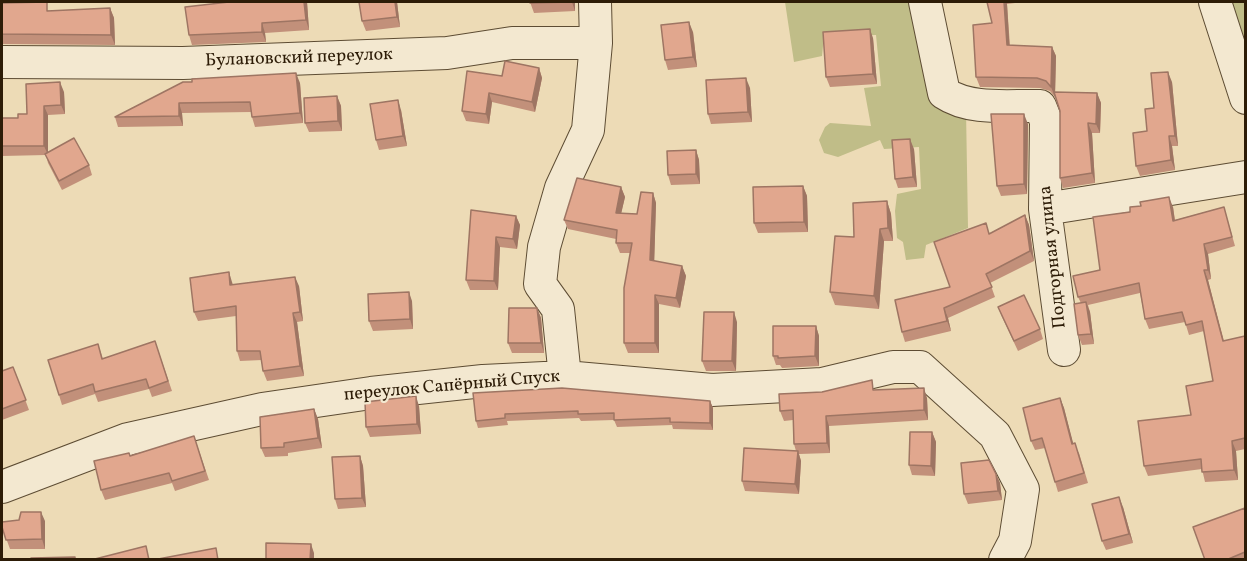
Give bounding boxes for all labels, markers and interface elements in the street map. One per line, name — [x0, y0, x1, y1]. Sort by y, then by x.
street label: Булановский переулок — [205, 45, 393, 73]
street label: Подгорная улица — [1036, 184, 1072, 330]
street label: переулок Сапёрный Спуск — [343, 367, 561, 407]

